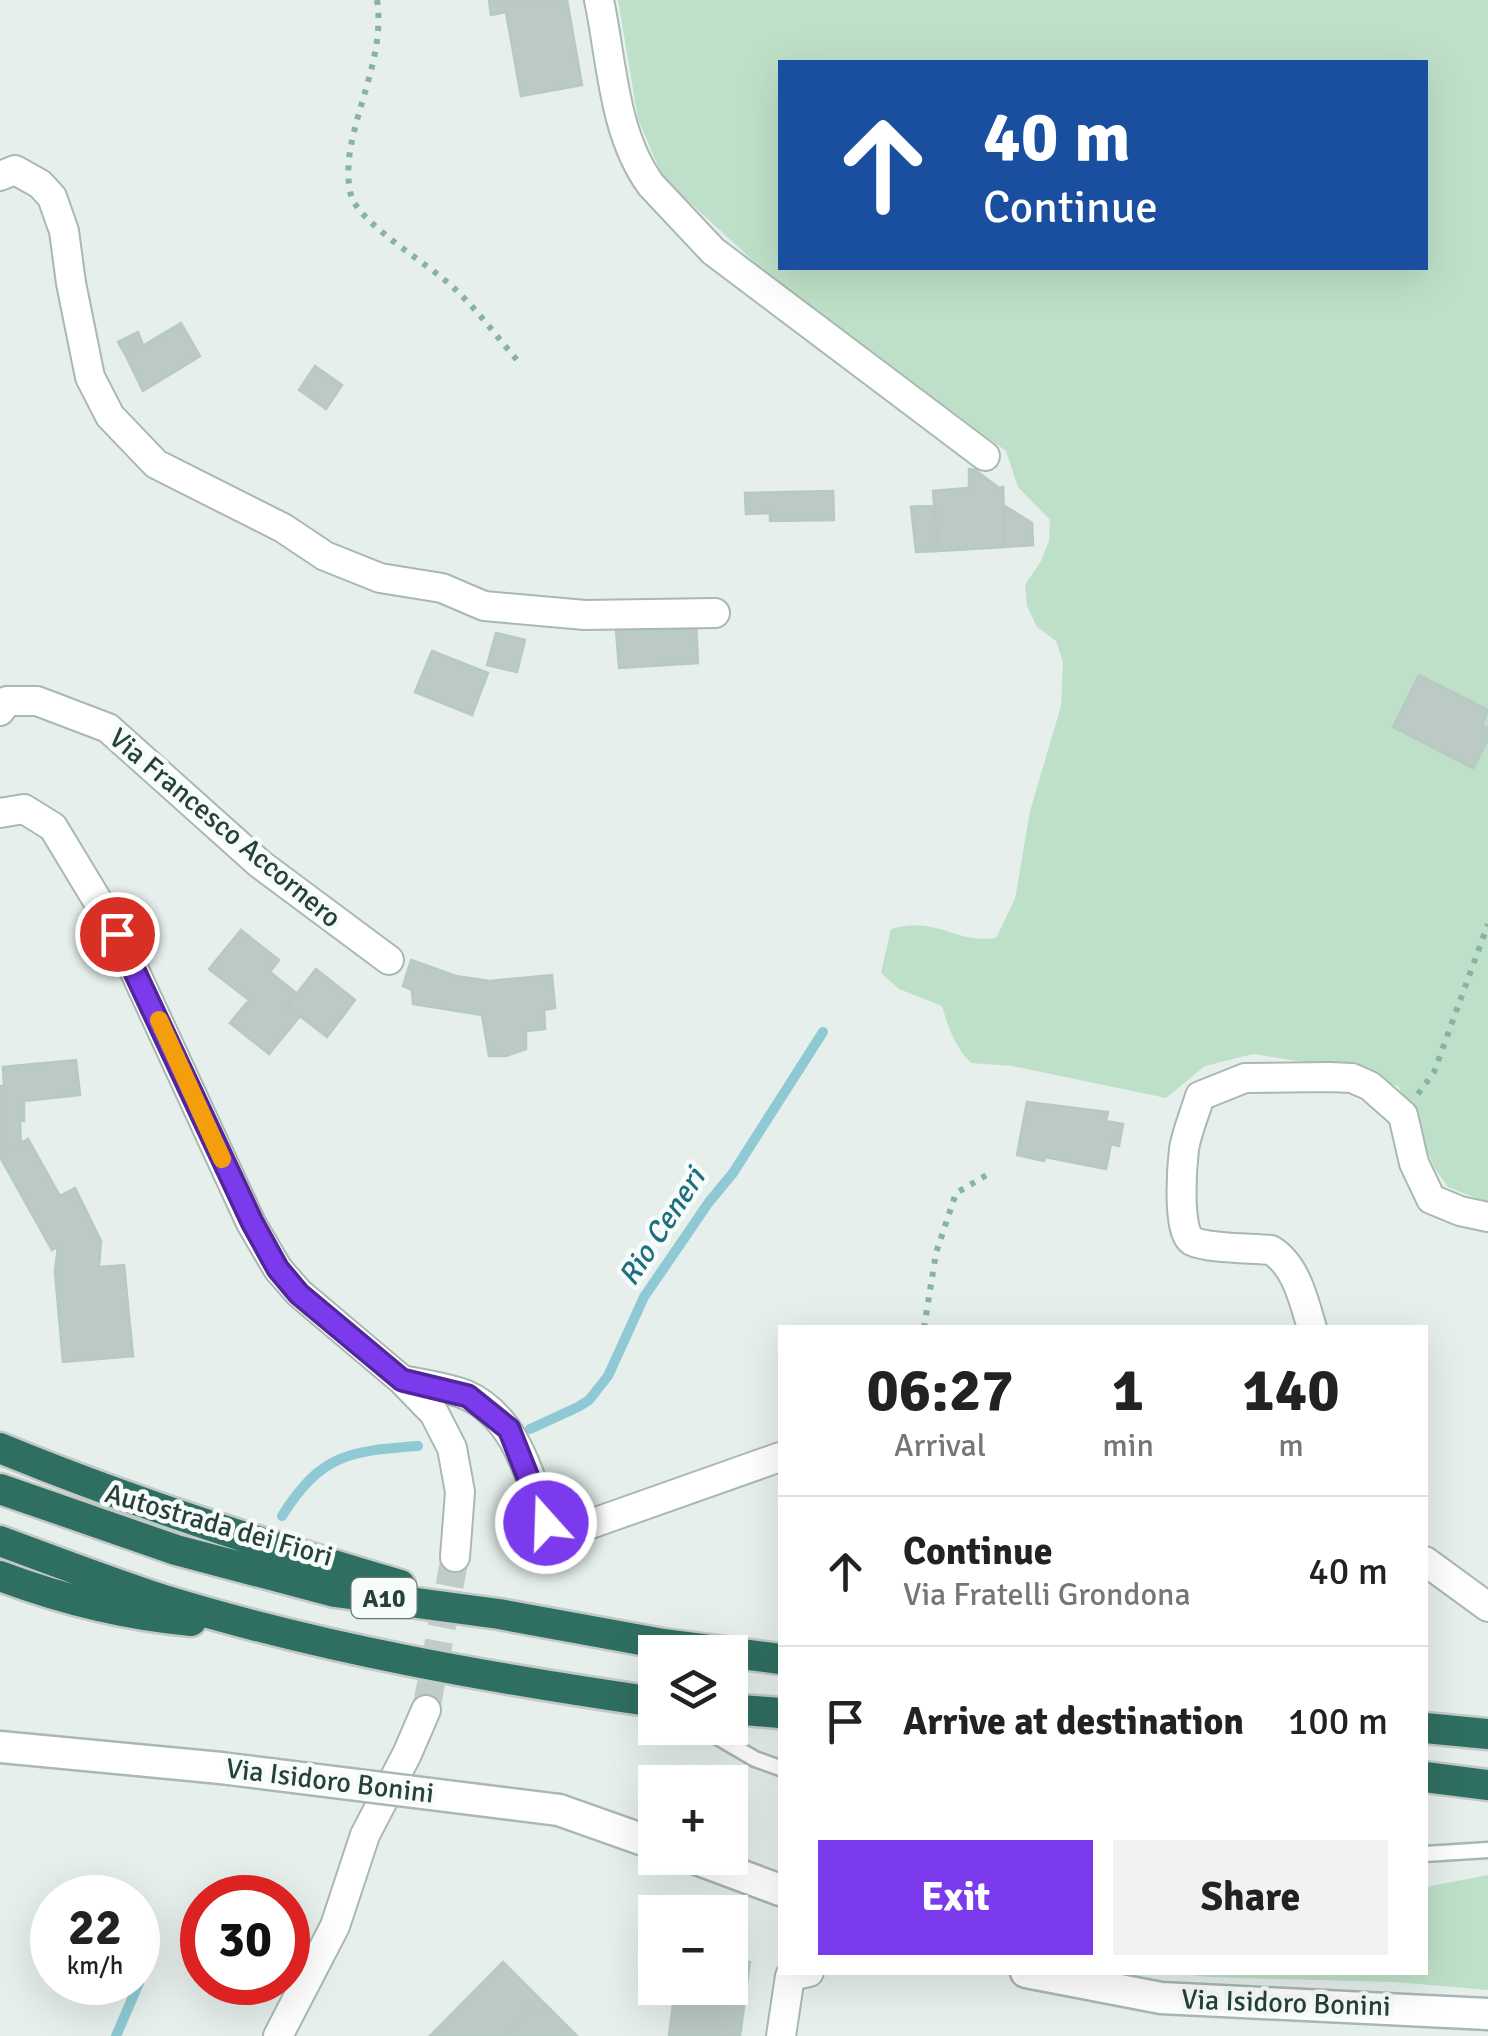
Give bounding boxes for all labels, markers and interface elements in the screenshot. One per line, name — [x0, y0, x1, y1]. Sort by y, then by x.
text: 40 m — [983, 94, 1131, 180]
icon: ahead — [818, 100, 948, 230]
text: Continue — [983, 180, 1158, 235]
street label: Via Francesco Accornero — [102, 721, 348, 935]
pin — [75, 892, 160, 977]
icon: arrive — [90, 907, 145, 962]
water label: Rio Ceneri — [610, 1159, 715, 1293]
text: 06:27 — [866, 1354, 1014, 1428]
text: 1 — [1112, 1354, 1144, 1428]
text: 140 — [1242, 1354, 1340, 1428]
text: Arrival — [894, 1426, 986, 1465]
text: min — [1102, 1426, 1154, 1465]
text: m — [1278, 1426, 1304, 1465]
position arrow — [494, 1471, 598, 1575]
street label: Autostrada dei Fiori — [101, 1476, 337, 1574]
text: Continue — [903, 1528, 1053, 1575]
icon: ahead — [818, 1544, 873, 1599]
text: 40 m — [1308, 1548, 1388, 1595]
text: Via Fratelli Grondona — [903, 1575, 1191, 1614]
road number: A10 — [352, 1578, 416, 1618]
map controls — [638, 1635, 748, 2005]
button: layers — [638, 1635, 748, 1745]
icon: arrive — [818, 1694, 873, 1749]
text: Arrive at destination — [903, 1698, 1244, 1745]
text: 100 m — [1288, 1698, 1388, 1745]
street label: Via Isidoro Bonini — [224, 1751, 436, 1811]
button: + — [638, 1765, 748, 1875]
button: Exit — [818, 1840, 1093, 1955]
button: Share — [1113, 1840, 1388, 1955]
speed limit sign: 30 — [180, 1875, 310, 2005]
button: − — [638, 1895, 748, 2005]
text: 22 — [68, 1897, 122, 1959]
text: km/h — [67, 1950, 123, 1981]
street label: Via Isidoro Bonini — [1181, 1982, 1391, 2024]

